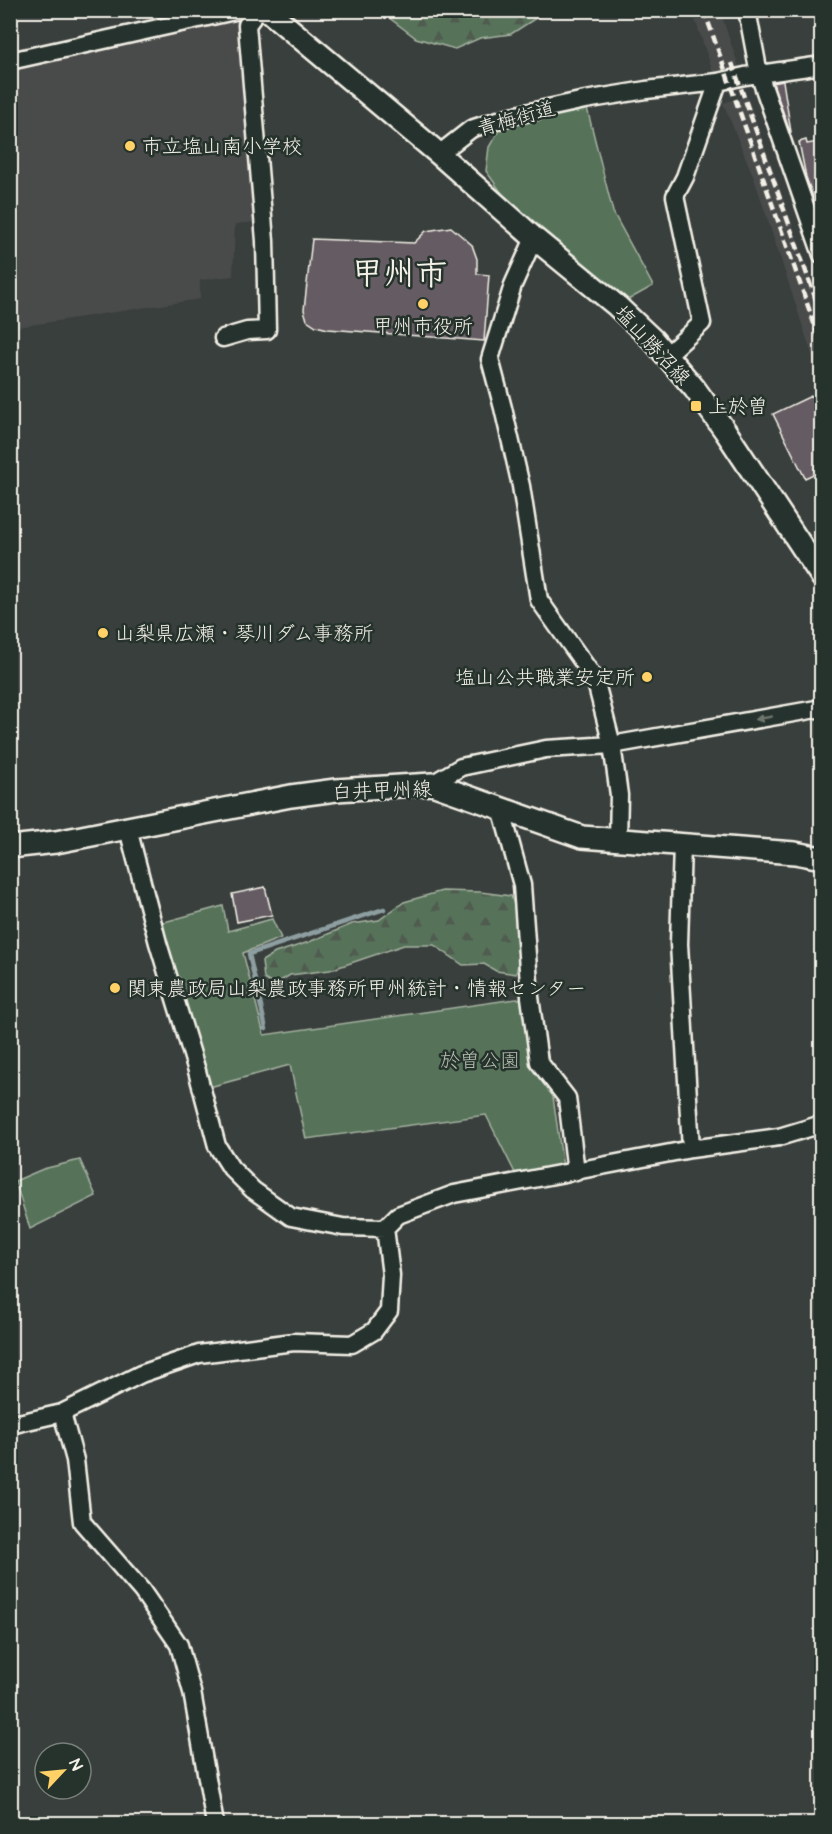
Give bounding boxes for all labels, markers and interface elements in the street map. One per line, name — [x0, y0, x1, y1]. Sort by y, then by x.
street label: 青梅街道 — [474, 94, 559, 143]
place label: 市立塩山南小学校 — [142, 133, 302, 161]
marker: 市立塩山南小学校 — [123, 139, 137, 153]
district label: 甲州市 — [351, 252, 447, 297]
marker: 甲州市役所 — [416, 297, 430, 311]
street label: 塩山勝沼線 — [608, 300, 697, 392]
place label: 甲州市役所 — [373, 313, 473, 341]
place label: 上於曽 — [708, 393, 768, 421]
marker: 上於曽 — [689, 399, 703, 413]
place label: 山梨県広瀬・琴川ダム事務所 — [115, 620, 373, 648]
marker: 山梨県広瀬・琴川ダム事務所 — [96, 626, 110, 640]
place label: 塩山公共職業安定所 — [455, 664, 635, 692]
marker: 塩山公共職業安定所 — [640, 670, 654, 684]
one-way arrow — [754, 714, 773, 723]
street label: 白井甲州線 — [332, 775, 432, 807]
place label: 関東農政局山梨農政事務所甲州統計・情報センター — [127, 975, 586, 1003]
marker: 関東農政局山梨農政事務所甲州統計・情報センター — [108, 981, 122, 995]
park label: 於曽公園 — [440, 1047, 520, 1075]
north arrow — [33, 1741, 93, 1801]
text: N — [63, 1756, 88, 1774]

